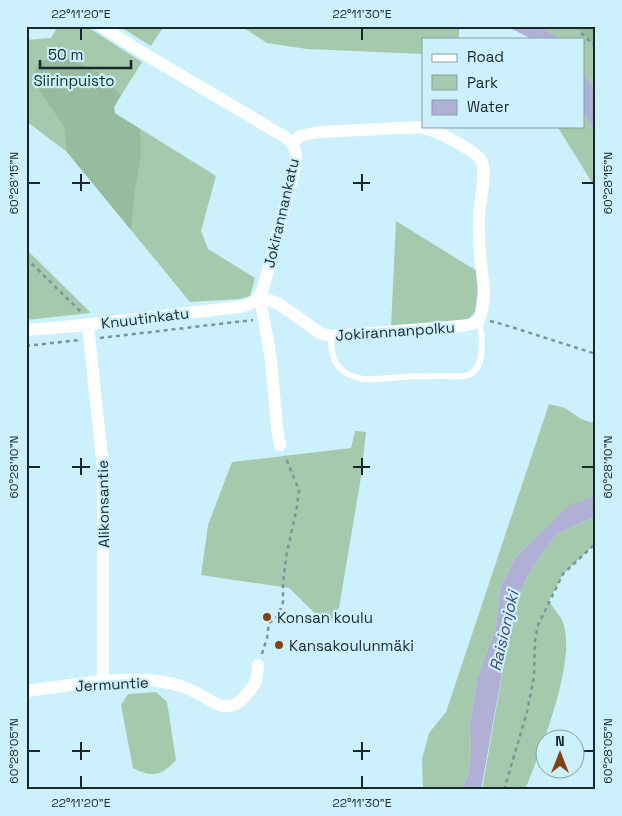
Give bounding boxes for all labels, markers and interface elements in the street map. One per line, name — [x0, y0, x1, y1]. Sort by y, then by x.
text: 22°11'20"E — [52, 6, 111, 22]
text: 22°11'30"E — [333, 6, 392, 22]
scale bar — [40, 38, 131, 70]
legend — [422, 38, 584, 128]
text: 50 m — [48, 45, 83, 64]
text: Road — [467, 47, 504, 66]
park label: Siirinpuisto — [33, 71, 115, 90]
text: Park — [467, 73, 498, 92]
text: Water — [467, 97, 510, 116]
text: 60°28'15"N — [6, 152, 22, 214]
text: 60°28'15"N — [600, 152, 616, 214]
street label: Jokirannankatu — [259, 156, 303, 270]
street label: Knuutinkatu — [100, 303, 190, 333]
street label: Jokirannanpolku — [335, 317, 455, 345]
text: 60°28'10"N — [6, 435, 22, 499]
text: 60°28'10"N — [600, 435, 616, 499]
street label: Alikonsantie — [93, 460, 113, 548]
water label: Raisionjoki — [485, 587, 524, 673]
place label: Konsan koulu — [277, 608, 373, 627]
marker: Konsan koulu — [261, 611, 273, 623]
place label: Kansakoulunmäki — [289, 636, 414, 655]
marker: Kansakoulunmäki — [273, 639, 285, 651]
street label: Jermuntie — [75, 673, 149, 695]
text: 60°28'05"N — [6, 718, 22, 784]
text: 60°28'05"N — [600, 718, 616, 784]
north arrow — [534, 728, 584, 778]
text: N — [555, 732, 565, 750]
text: 22°11'20"E — [52, 795, 111, 811]
text: 22°11'30"E — [333, 795, 392, 811]

